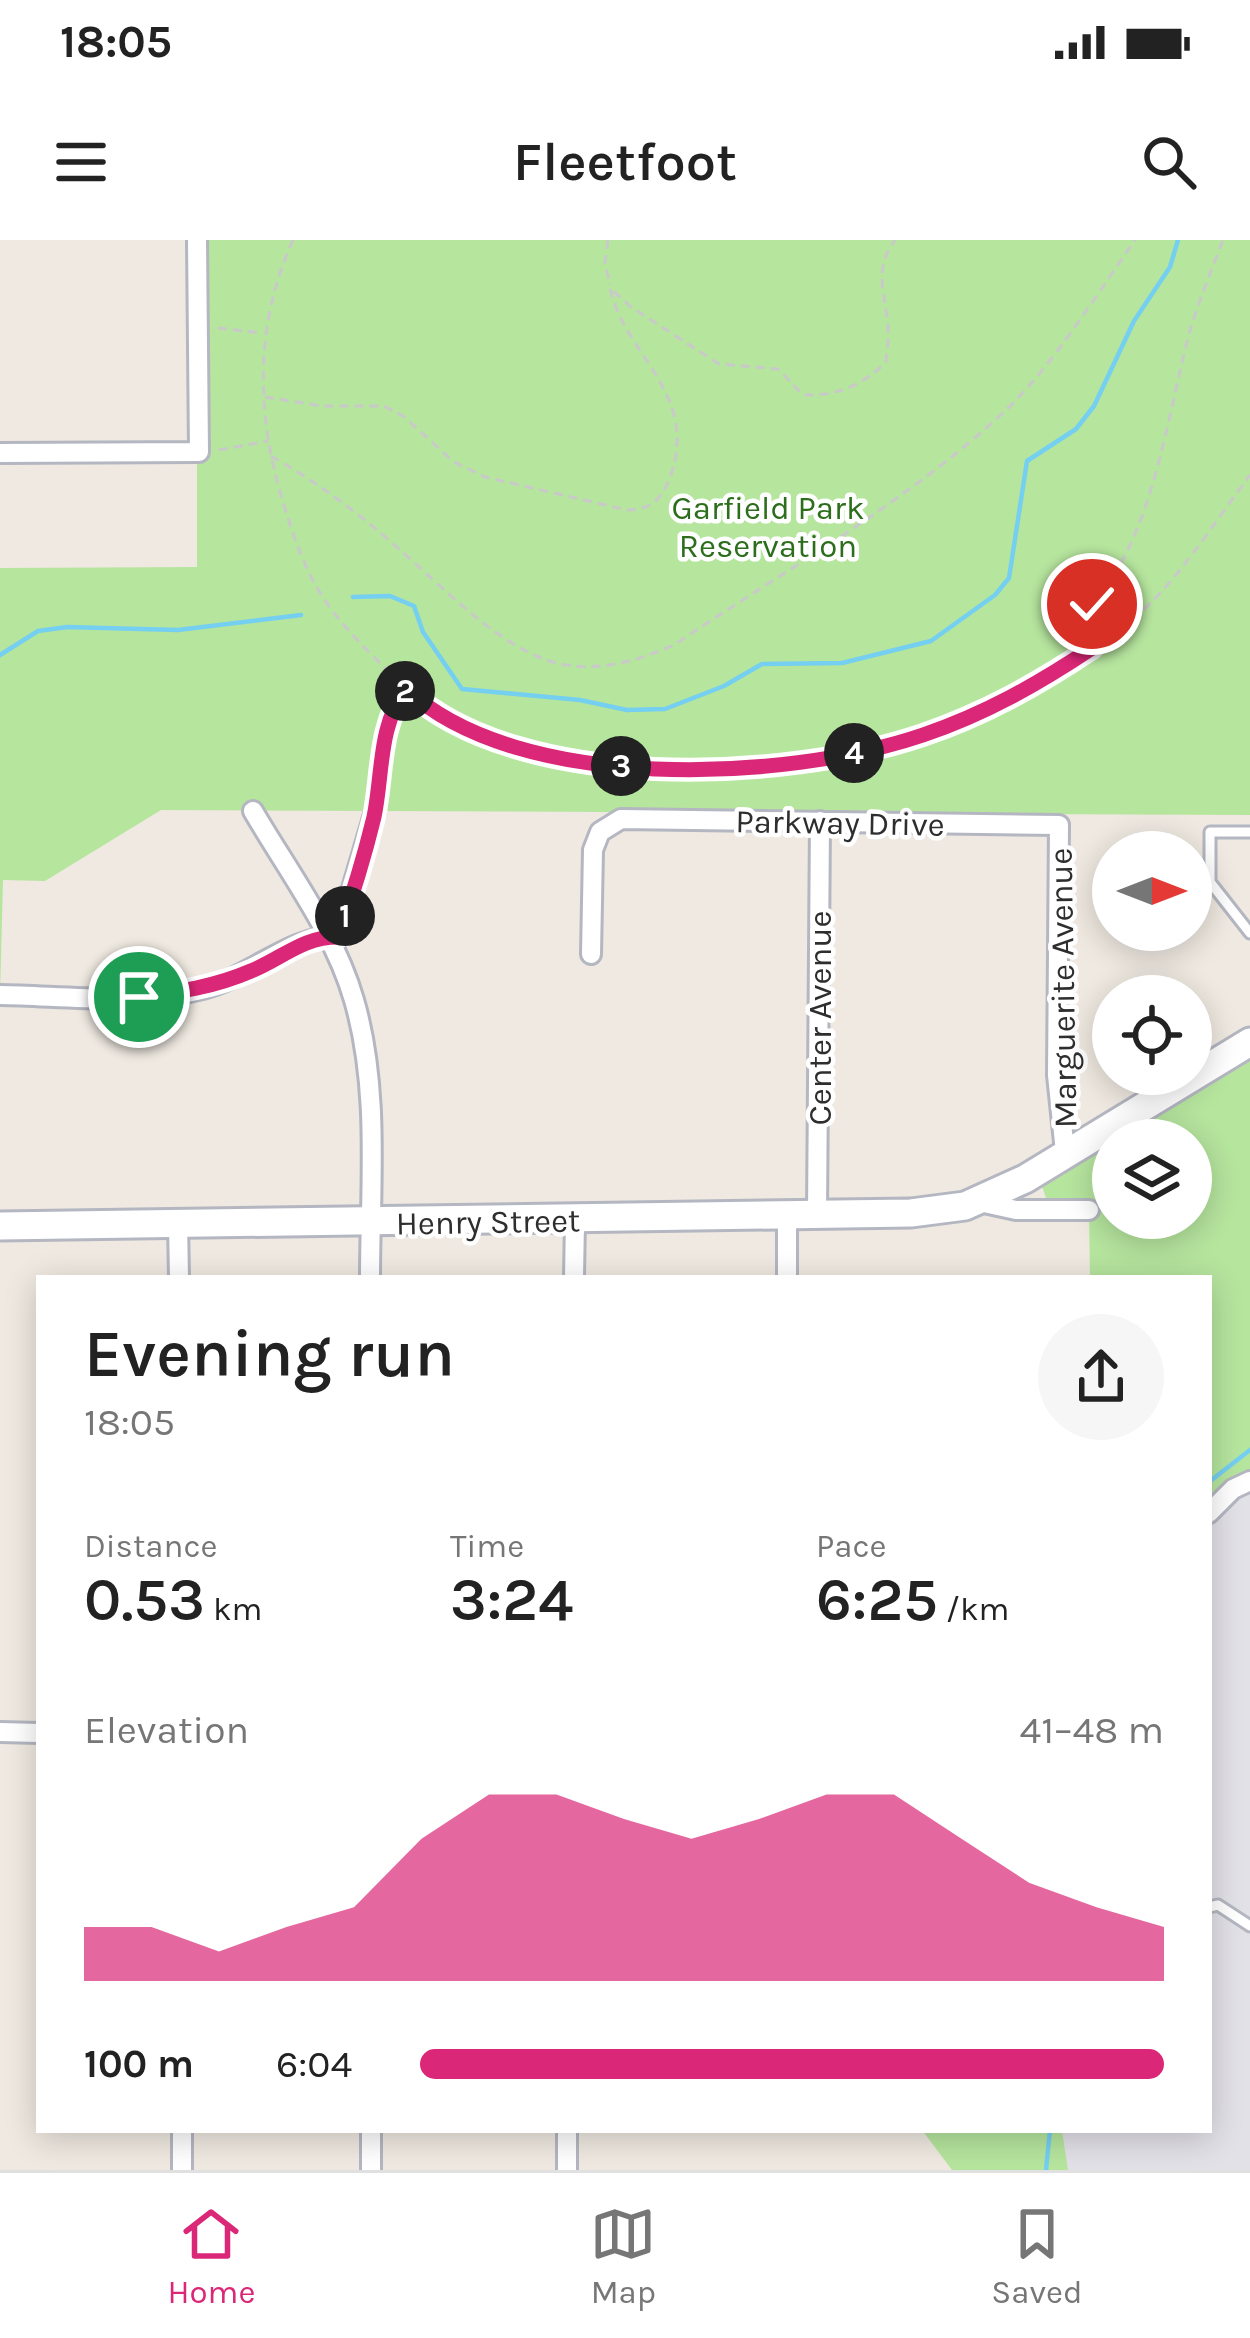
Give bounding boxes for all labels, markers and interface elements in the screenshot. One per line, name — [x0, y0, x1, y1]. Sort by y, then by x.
text: 18:05 — [60, 16, 172, 68]
icon: menu — [48, 129, 114, 195]
icon: search — [1136, 129, 1202, 195]
text: Fleetfoot — [513, 130, 737, 194]
park label: Garfield Park Reservation — [671, 489, 865, 565]
pin — [1041, 553, 1143, 655]
icon: check — [1059, 571, 1125, 637]
pin: 2 — [375, 661, 435, 721]
text: 2 — [395, 672, 415, 710]
pin: 4 — [824, 723, 884, 783]
text: 4 — [844, 734, 864, 772]
pin: 3 — [591, 736, 651, 796]
text: 3 — [611, 747, 631, 785]
street label: Parkway Drive — [735, 802, 945, 844]
north arrow — [1092, 831, 1212, 951]
map controls — [1092, 831, 1212, 1239]
street label: Marguerite Avenue — [1042, 847, 1084, 1129]
pin: 1 — [315, 886, 375, 946]
text: 1 — [339, 897, 351, 935]
street label: Center Avenue — [801, 911, 839, 1125]
pin — [88, 946, 190, 1048]
icon: arrive — [106, 964, 172, 1030]
button: locate — [1092, 975, 1212, 1095]
button: layers — [1092, 1119, 1212, 1239]
street label: Henry Street — [395, 1201, 581, 1243]
button: share — [1038, 1314, 1164, 1440]
text: Evening run — [84, 1315, 455, 1393]
text: 18:05 — [84, 1399, 175, 1445]
text: Distance — [84, 1527, 217, 1565]
text: Time — [450, 1527, 524, 1565]
text: Pace — [816, 1527, 886, 1565]
text: 0.53 — [84, 1565, 205, 1635]
text: 3:24 — [450, 1565, 573, 1635]
text: 6:25 — [816, 1565, 938, 1635]
text: km — [205, 1590, 262, 1628]
text: /km — [938, 1590, 1009, 1628]
text: Elevation — [84, 1707, 249, 1753]
text: 41–48 m — [1019, 1707, 1164, 1753]
text: 100 m — [84, 2041, 194, 2087]
text: 6:04 — [276, 2041, 352, 2087]
tab: Home — [167, 2201, 255, 2311]
tab: Map — [590, 2201, 656, 2311]
tab: Saved — [991, 2201, 1083, 2311]

